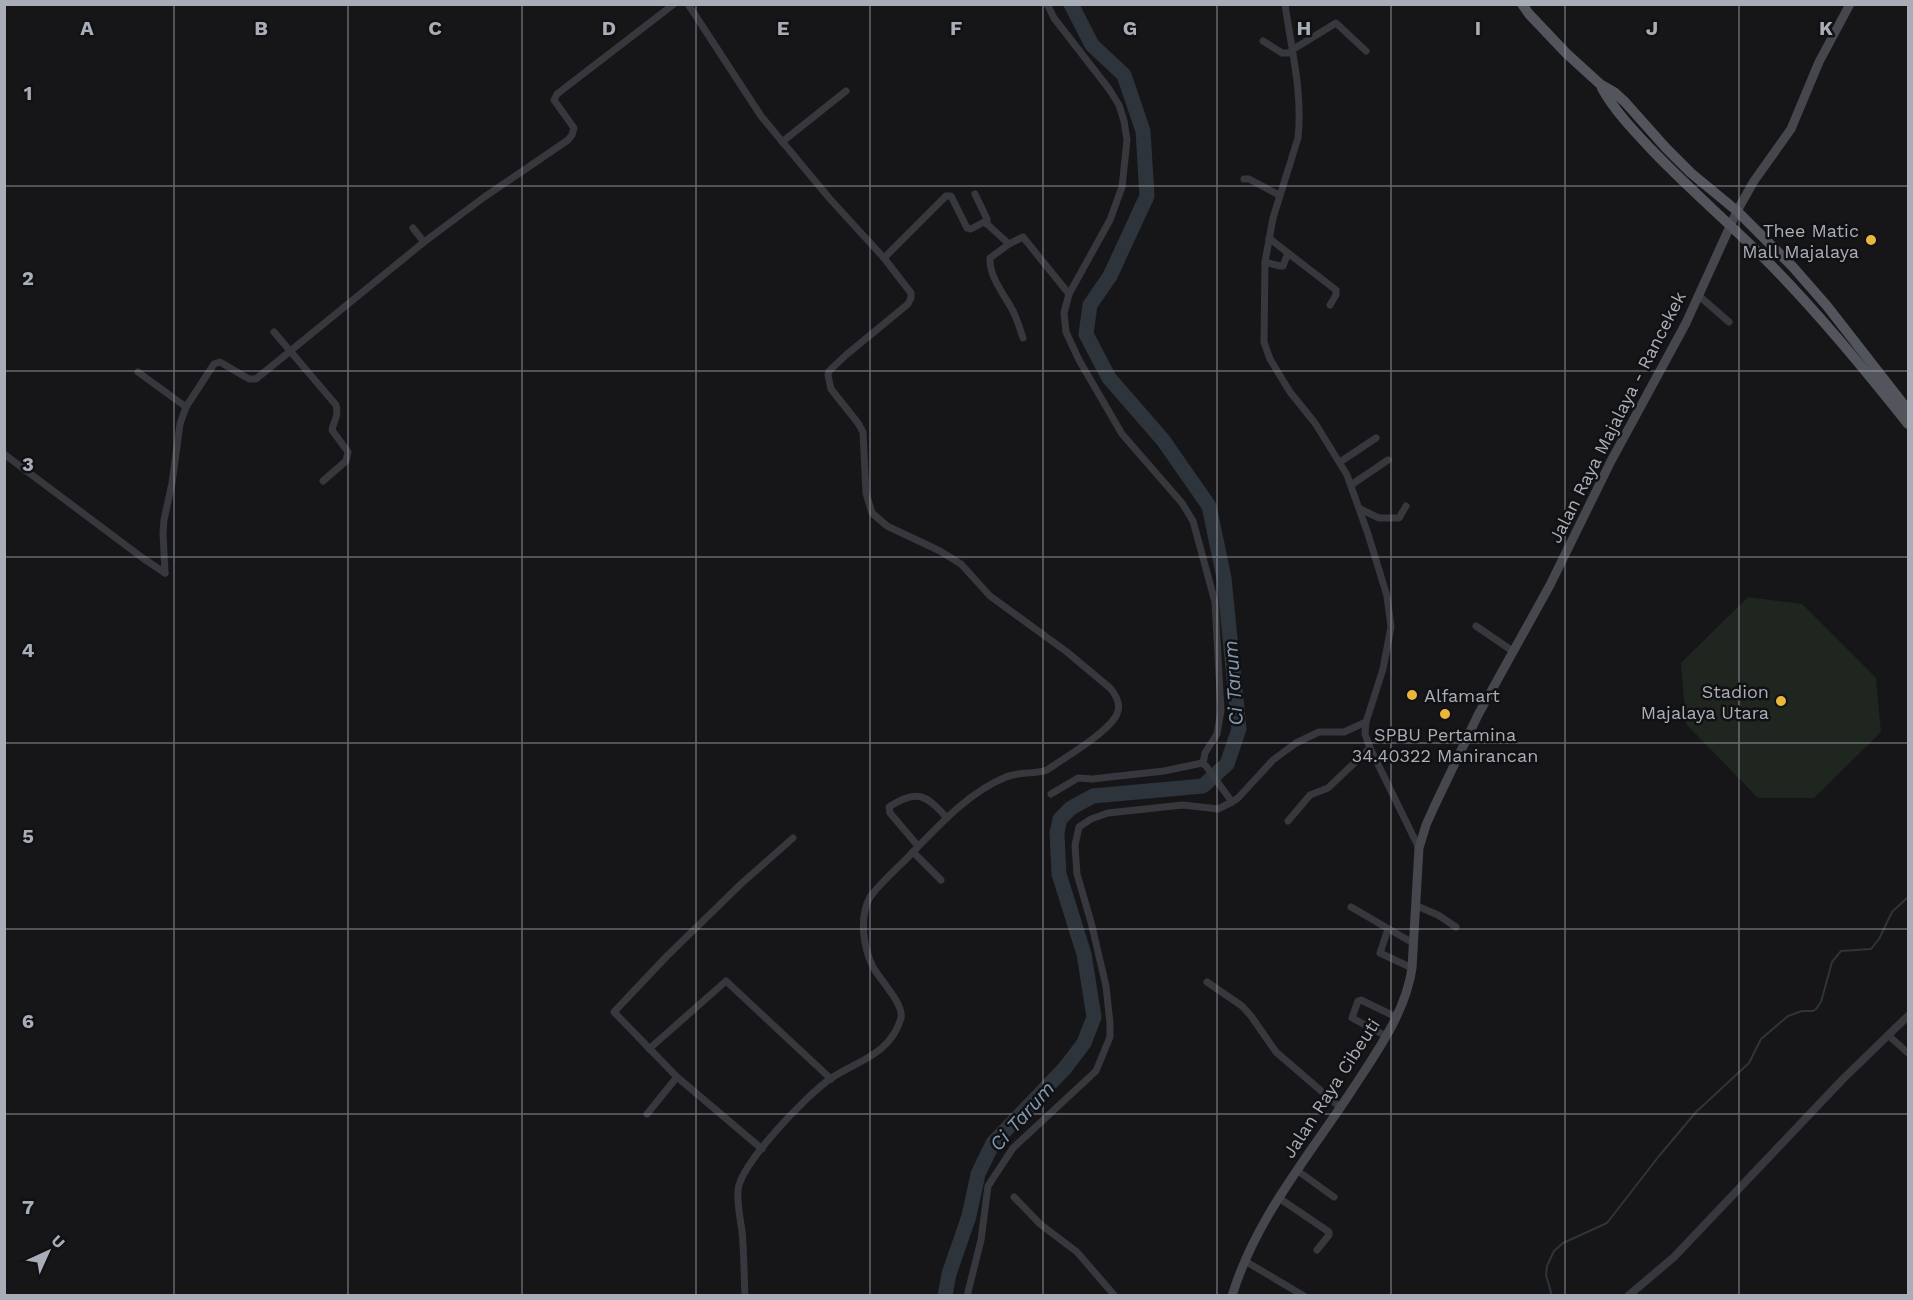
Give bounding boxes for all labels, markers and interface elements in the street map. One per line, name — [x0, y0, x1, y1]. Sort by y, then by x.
text: A — [80, 16, 94, 40]
text: B — [254, 16, 268, 40]
text: C — [428, 16, 442, 40]
text: D — [602, 16, 616, 40]
text: E — [777, 16, 789, 40]
text: F — [950, 16, 962, 40]
text: G — [1123, 16, 1137, 40]
text: H — [1297, 16, 1311, 40]
text: I — [1475, 16, 1481, 40]
text: J — [1646, 16, 1658, 40]
text: K — [1819, 16, 1833, 40]
text: 1 — [24, 81, 32, 105]
place label: Thee Matic Mall Majalaya — [1742, 220, 1859, 262]
marker: Thee Matic Mall Majalaya — [1864, 233, 1878, 247]
text: 2 — [22, 266, 34, 290]
street label: Jalan Raya Majalaya - Rancekek — [1544, 288, 1690, 546]
text: 3 — [22, 452, 34, 476]
text: 4 — [22, 638, 35, 662]
water label: Ci Tarum — [1218, 639, 1248, 727]
place label: Stadion Majalaya Utara — [1641, 681, 1769, 723]
place label: Alfamart — [1424, 685, 1500, 706]
marker: Alfamart — [1405, 688, 1419, 702]
marker: Stadion Majalaya Utara — [1774, 694, 1788, 708]
marker: SPBU Pertamina 34.40322 Manirancan — [1438, 707, 1452, 721]
place label: SPBU Pertamina 34.40322 Manirancan — [1352, 724, 1538, 766]
text: 5 — [22, 824, 34, 848]
text: 6 — [22, 1009, 34, 1033]
street label: Jalan Raya Cibeuti — [1278, 1014, 1384, 1162]
water label: Ci Tarum — [984, 1076, 1060, 1156]
text: 7 — [22, 1195, 34, 1219]
north arrow — [18, 1222, 78, 1282]
text: U — [48, 1231, 69, 1252]

